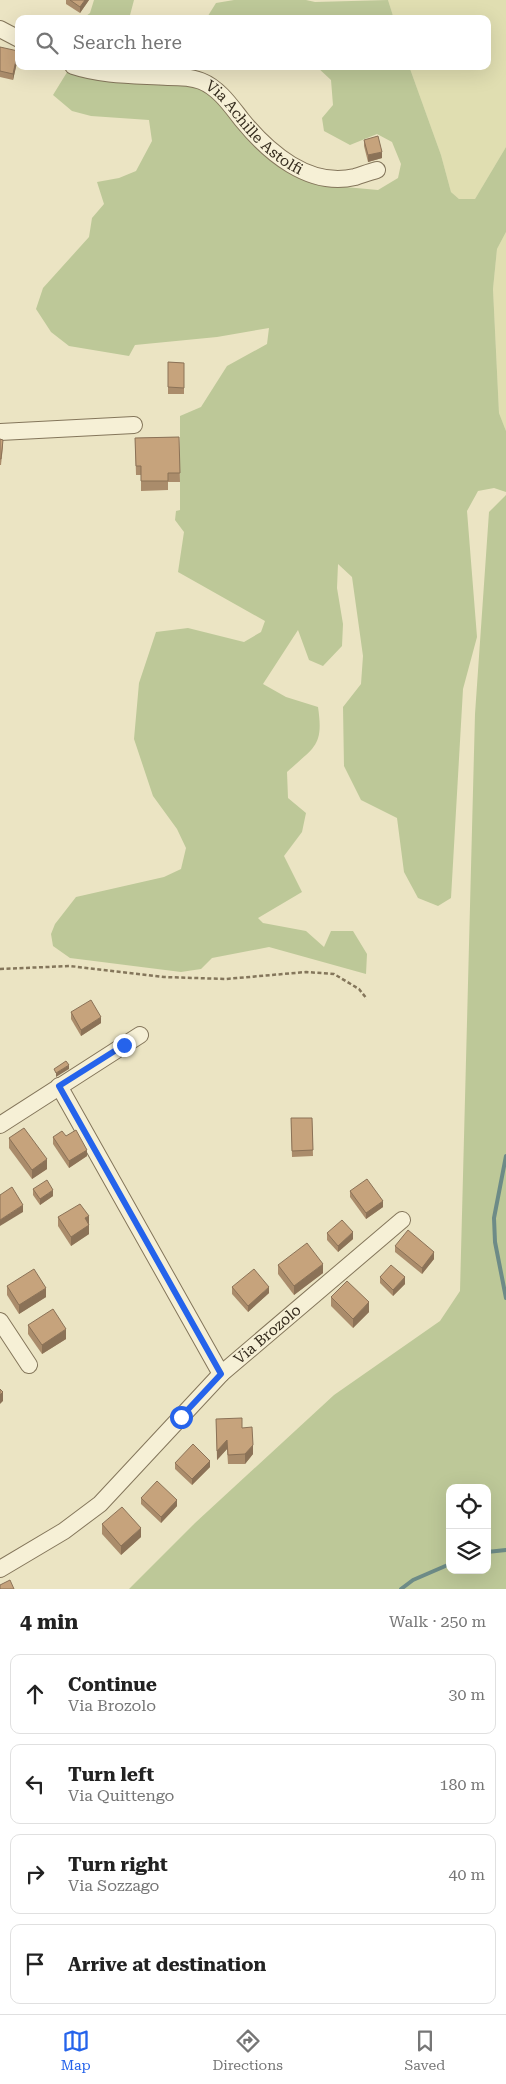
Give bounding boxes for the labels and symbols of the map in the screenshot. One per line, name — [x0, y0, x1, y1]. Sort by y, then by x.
street label: Via Achille Astolfi — [202, 76, 306, 179]
route end — [113, 1034, 136, 1057]
street label: Via Brozolo — [230, 1301, 305, 1368]
route start — [170, 1406, 193, 1429]

